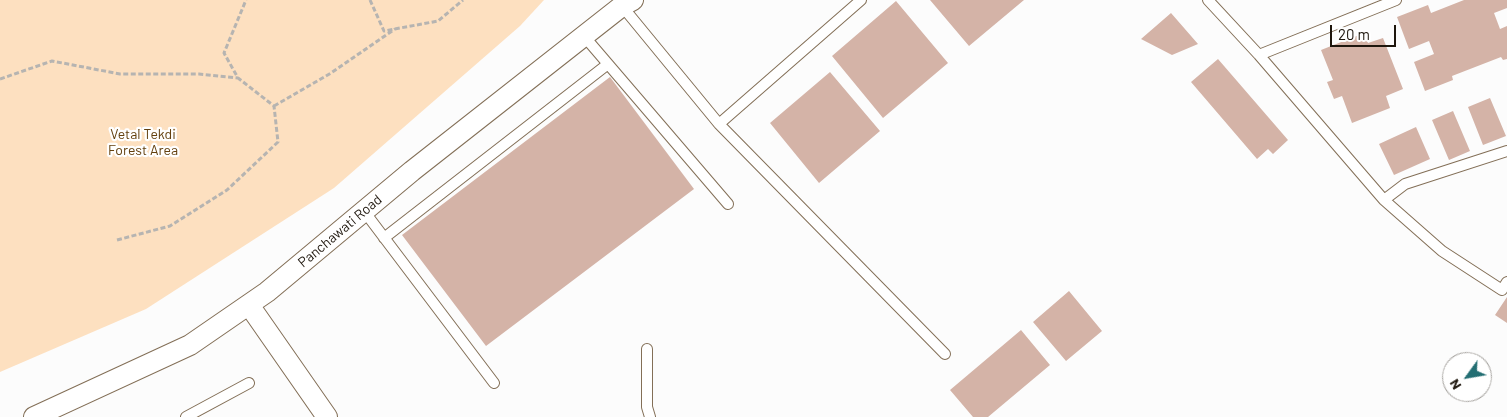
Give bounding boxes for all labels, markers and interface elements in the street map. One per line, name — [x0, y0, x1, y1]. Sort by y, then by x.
scale bar — [1332, 15, 1398, 47]
text: 20 m — [1338, 25, 1370, 43]
park label: Vetal Tekdi Forest Area — [108, 126, 178, 158]
street label: Panchawati Road — [295, 191, 385, 271]
north arrow — [1442, 352, 1492, 402]
text: N — [1445, 376, 1464, 393]

